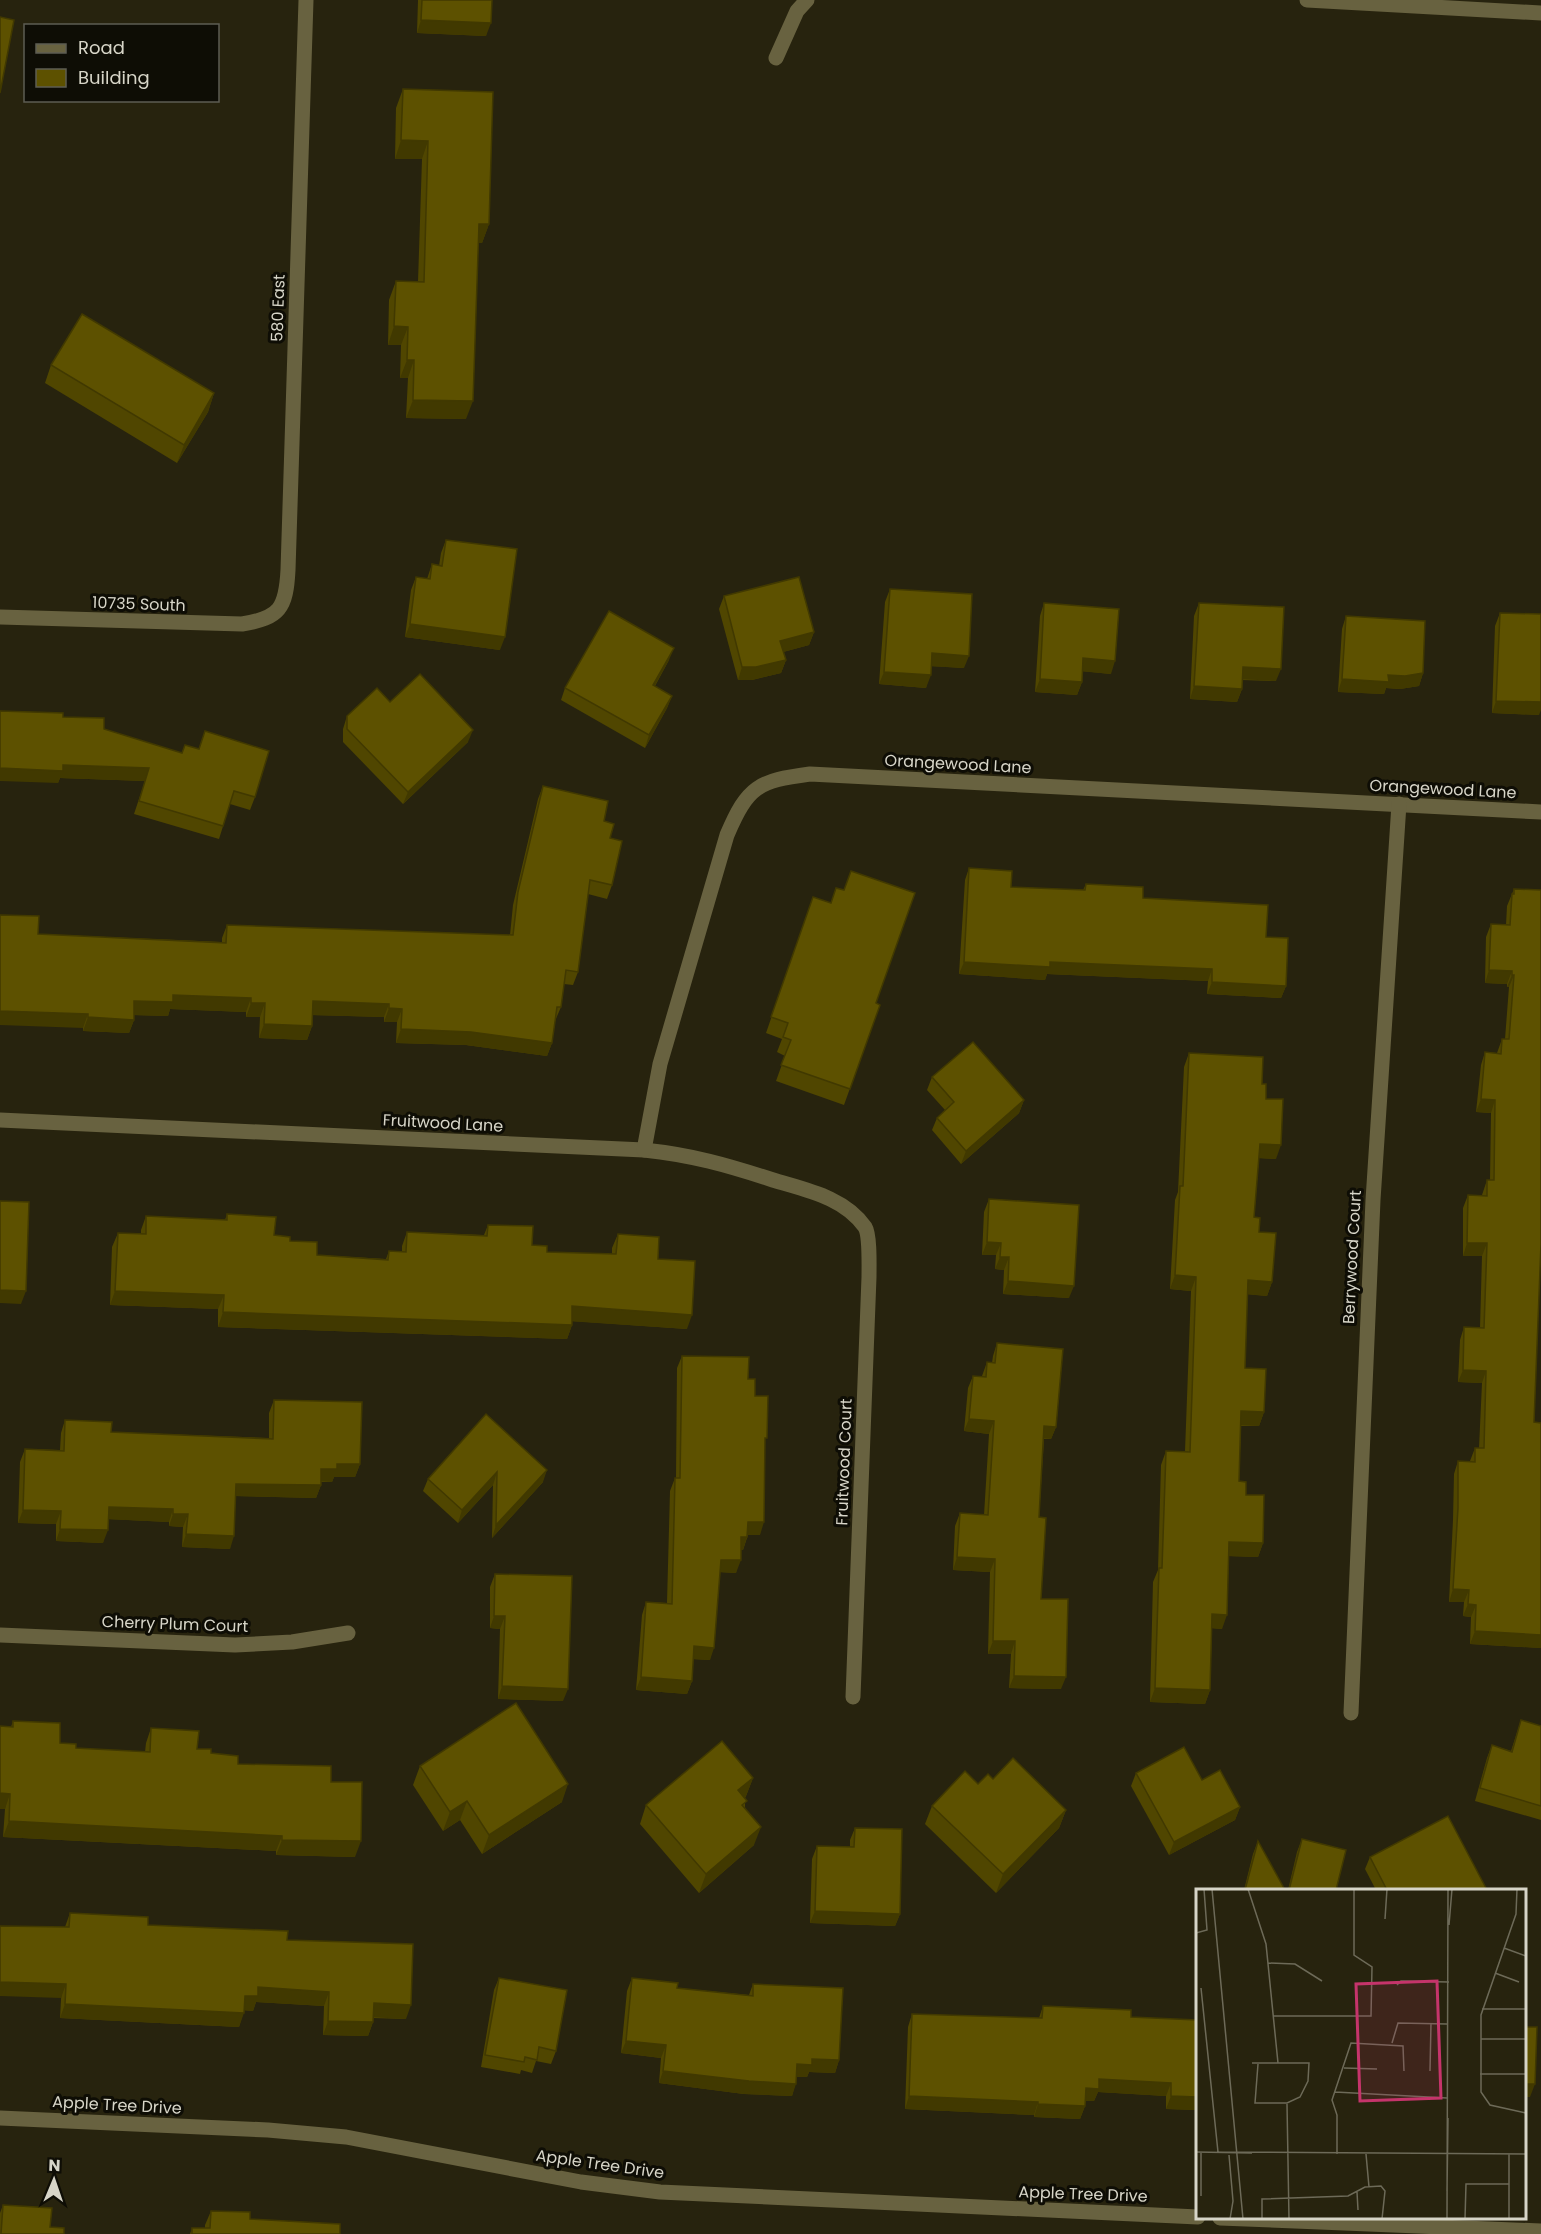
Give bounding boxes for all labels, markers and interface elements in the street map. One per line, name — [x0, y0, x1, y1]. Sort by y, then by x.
legend — [24, 24, 219, 102]
text: Road — [78, 35, 125, 60]
text: Building — [78, 65, 150, 90]
street label: 580 East — [265, 274, 291, 342]
street label: 10735 South — [92, 591, 186, 617]
street label: Orangewood Lane — [884, 749, 1032, 779]
street label: Orangewood Lane — [1369, 774, 1517, 804]
street label: Fruitwood Lane — [382, 1108, 504, 1138]
street label: Berrywood Court — [1337, 1189, 1367, 1325]
street label: Fruitwood Court — [830, 1398, 858, 1526]
street label: Cherry Plum Court — [101, 1610, 249, 1638]
inset map — [1196, 1889, 1526, 2219]
street label: Apple Tree Drive — [52, 2090, 182, 2120]
street label: Apple Tree Drive — [534, 2144, 666, 2184]
north arrow — [24, 2150, 84, 2210]
text: N — [48, 2154, 61, 2177]
street label: Apple Tree Drive — [1018, 2180, 1148, 2208]

